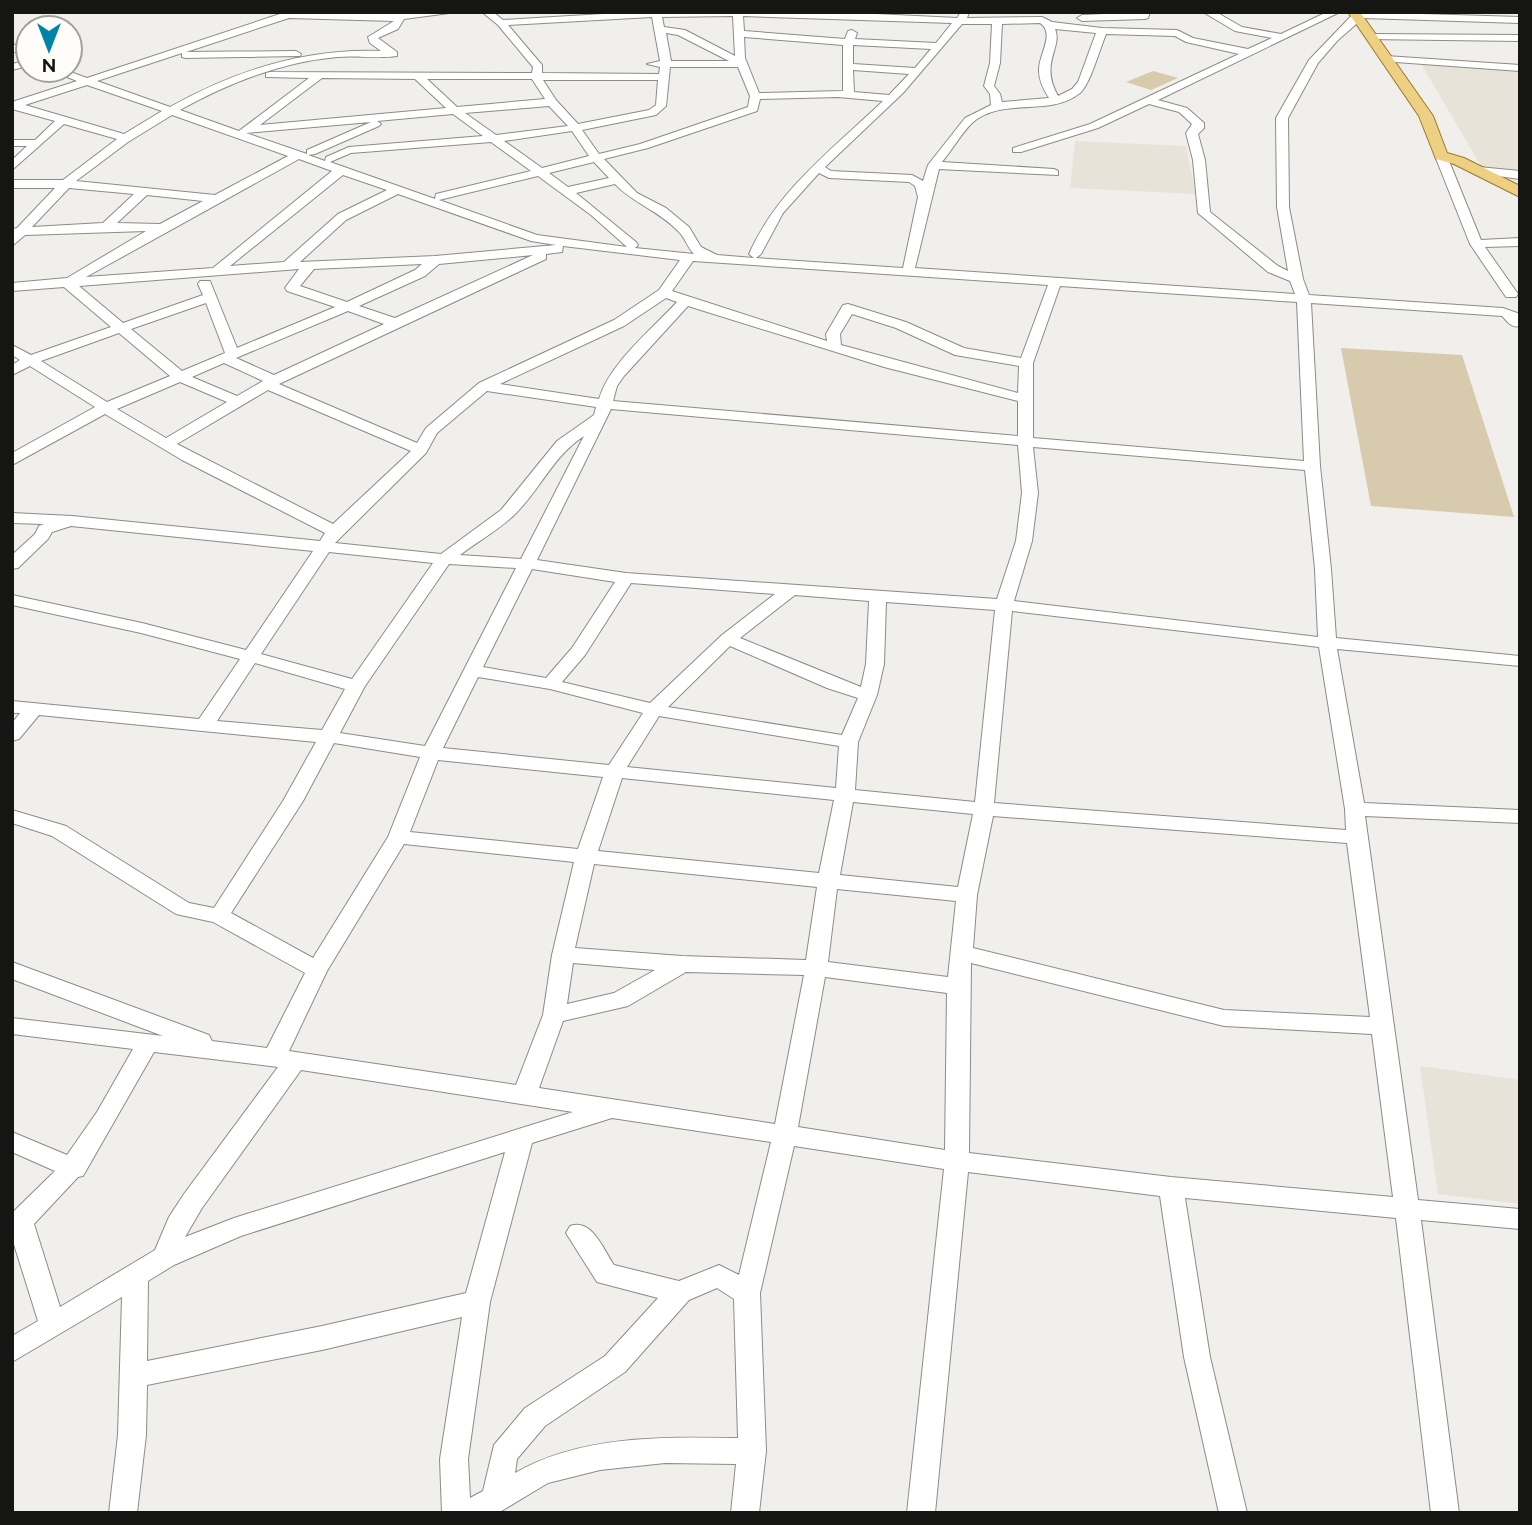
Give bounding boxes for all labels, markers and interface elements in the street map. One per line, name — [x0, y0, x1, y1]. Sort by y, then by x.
north arrow — [14, 14, 84, 84]
text: N — [42, 55, 56, 77]

